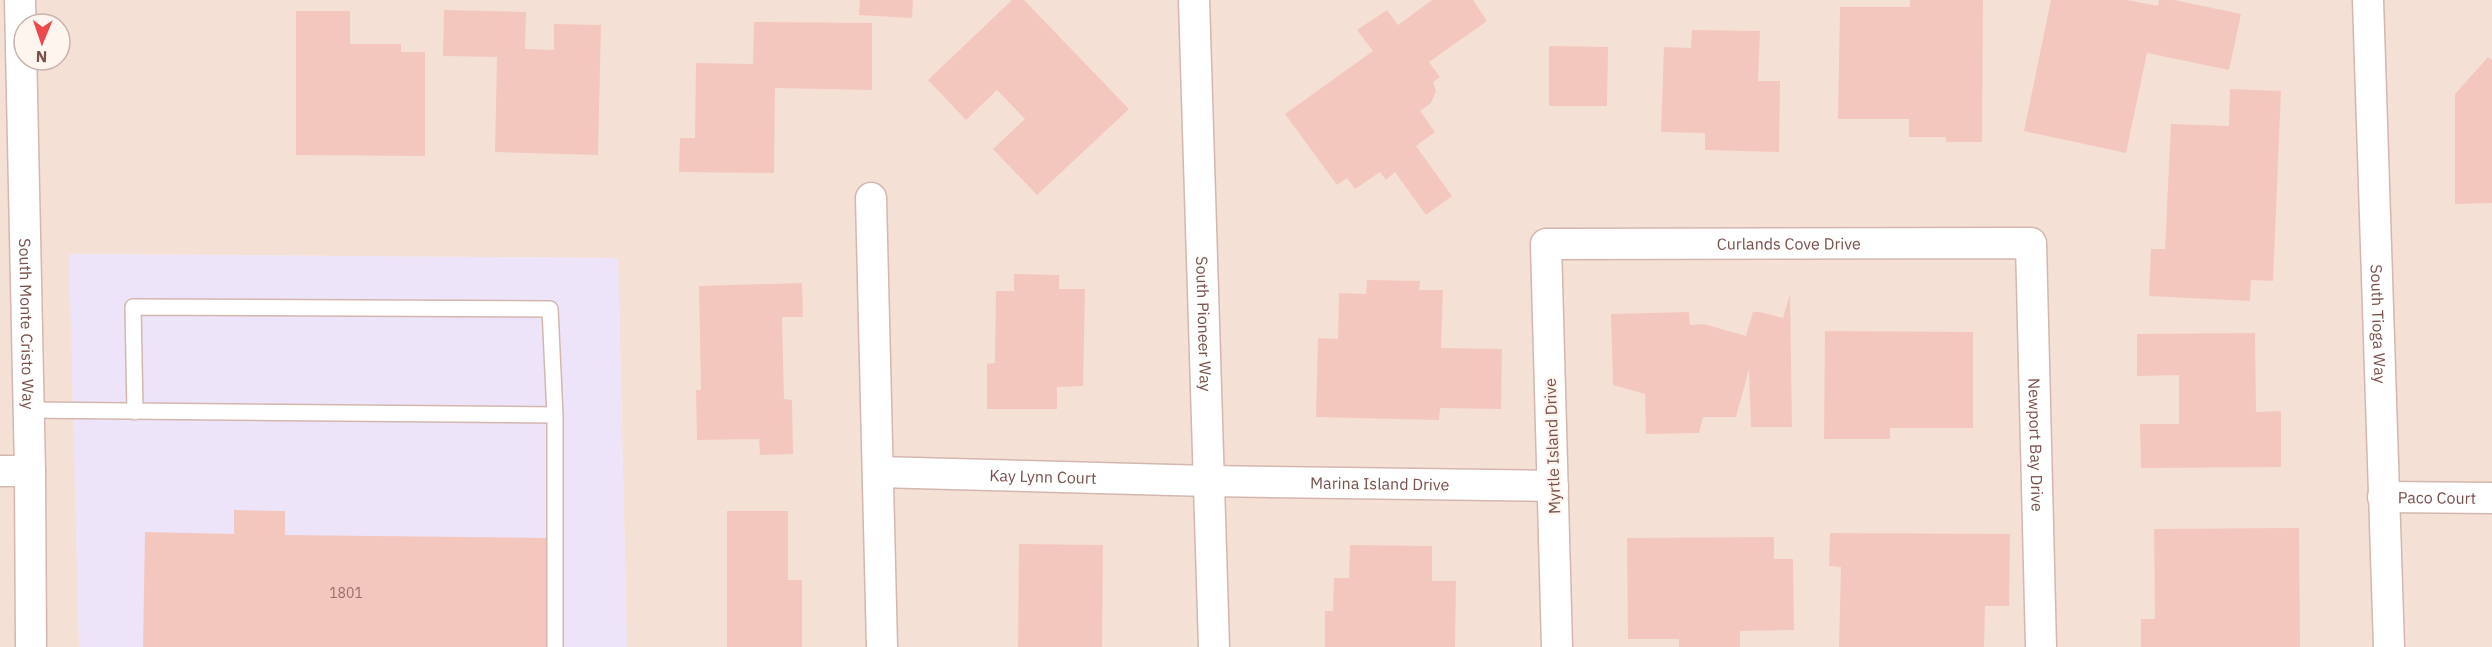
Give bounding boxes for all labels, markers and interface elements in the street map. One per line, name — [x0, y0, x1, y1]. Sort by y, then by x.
north arrow — [12, 12, 72, 72]
text: N — [35, 47, 48, 67]
street label: Curlands Cove Drive — [1717, 233, 1861, 254]
street label: South Monte Cristo Way — [15, 238, 39, 410]
street label: South Pioneer Way — [1192, 256, 1216, 392]
street label: South Tioga Way — [2367, 264, 2390, 384]
street label: Myrtle Island Drive — [1540, 378, 1564, 514]
street label: Newport Bay Drive — [2024, 378, 2048, 512]
street label: Kay Lynn Court — [989, 465, 1097, 488]
street label: Marina Island Drive — [1310, 472, 1450, 494]
street label: Paco Court — [2398, 487, 2476, 508]
house number: 1801 — [329, 584, 363, 602]

